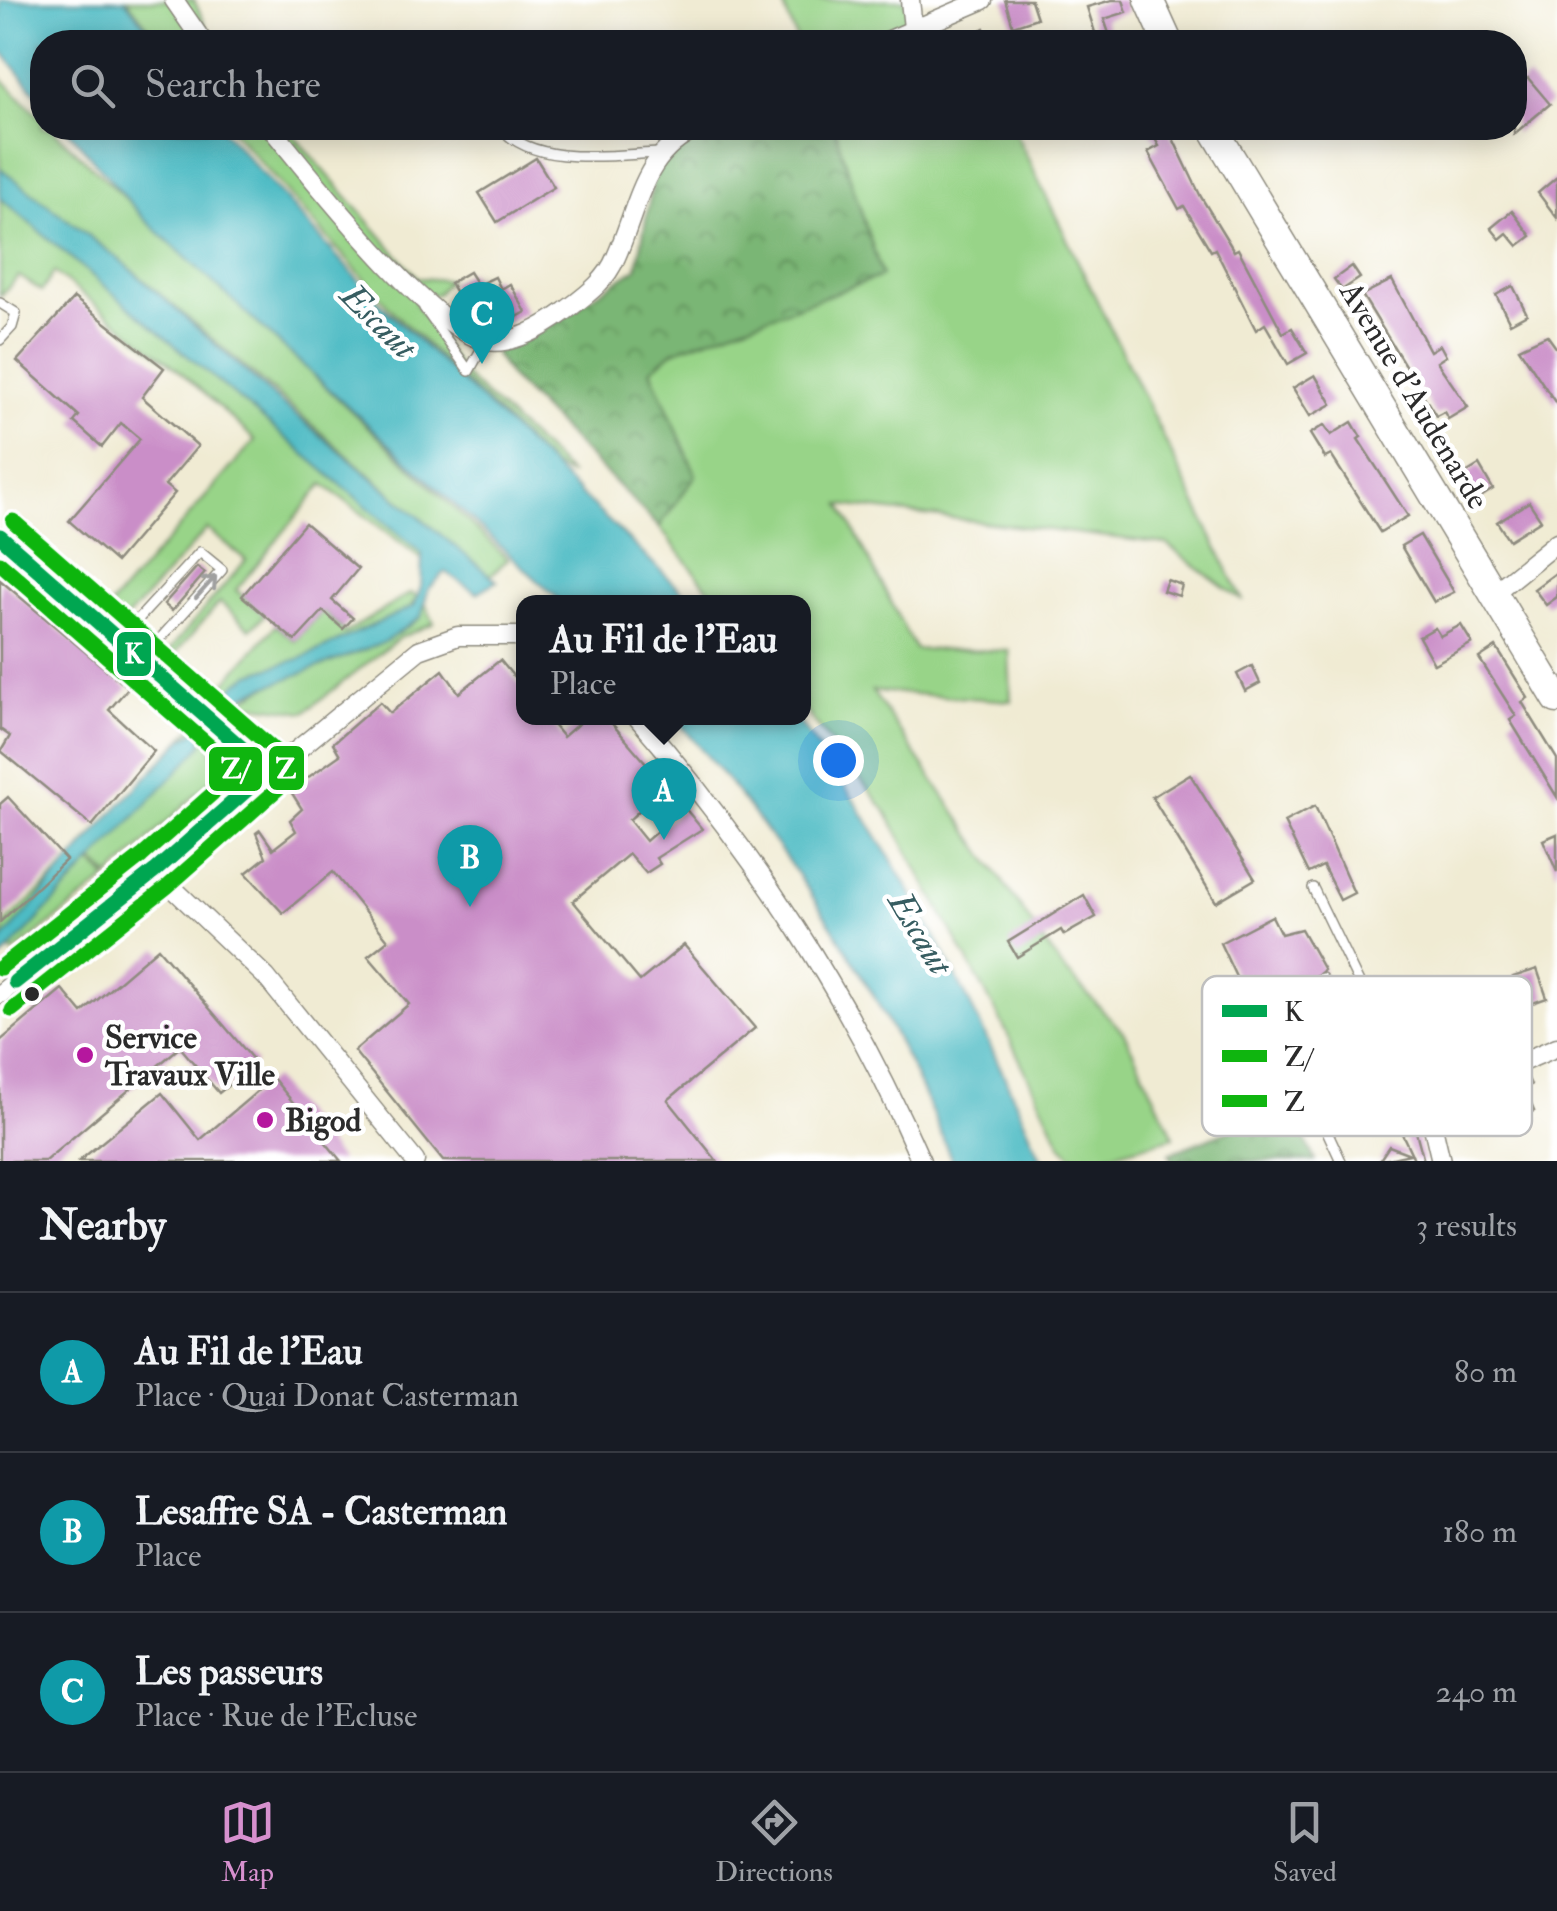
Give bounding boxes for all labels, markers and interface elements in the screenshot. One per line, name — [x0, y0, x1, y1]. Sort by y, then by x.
search box — [30, 30, 1527, 140]
icon: search — [65, 58, 120, 113]
text: Search here — [145, 61, 321, 109]
water label: Escaut — [330, 273, 427, 370]
street label: Avenue d'Audenarde — [1330, 274, 1498, 517]
pin: C — [450, 282, 514, 364]
one-way arrow — [195, 575, 218, 600]
popup — [516, 595, 811, 725]
text: Au Fil de l'Eau — [550, 616, 777, 664]
line badge: K — [115, 630, 153, 678]
text: K — [124, 637, 145, 672]
text: Place — [550, 664, 616, 704]
your location — [813, 735, 864, 786]
line badge: Z — [267, 744, 306, 792]
line badge: Z/ — [207, 745, 264, 793]
text: Z/ — [221, 752, 252, 787]
text: Z — [276, 752, 297, 787]
pin: A — [632, 758, 696, 840]
pin: B — [438, 824, 502, 907]
water label: Escaut — [877, 882, 963, 985]
legend — [1202, 976, 1532, 1136]
unlabelled marker — [22, 984, 42, 1004]
text: K — [1284, 995, 1304, 1030]
place label: Service Travaux Ville — [104, 1018, 276, 1095]
text: Z/ — [1284, 1040, 1315, 1075]
marker: Service Travaux Ville — [74, 1044, 96, 1066]
text: Z — [1284, 1085, 1305, 1120]
place label: Bigod — [285, 1101, 361, 1141]
marker: Bigod — [254, 1109, 276, 1131]
text: Nearby — [40, 1200, 166, 1252]
text: 3 results — [1416, 1206, 1517, 1246]
text: Au Fil de l'Eau — [135, 1328, 363, 1376]
text: A — [62, 1352, 83, 1392]
text: 80 m — [1454, 1352, 1517, 1392]
text: Place · Quai Donat Casterman — [135, 1376, 519, 1416]
text: Lesaffre SA - Casterman — [135, 1488, 507, 1536]
text: B — [62, 1512, 83, 1552]
text: 180 m — [1443, 1512, 1517, 1552]
text: Place — [135, 1536, 201, 1576]
text: Les passeurs — [135, 1648, 323, 1696]
text: C — [61, 1672, 84, 1712]
text: 240 m — [1436, 1672, 1517, 1712]
text: Place · Rue de l'Ecluse — [135, 1696, 417, 1736]
tab: Map — [220, 1795, 275, 1890]
tab: Directions — [715, 1795, 833, 1890]
tab: Saved — [1273, 1795, 1337, 1890]

